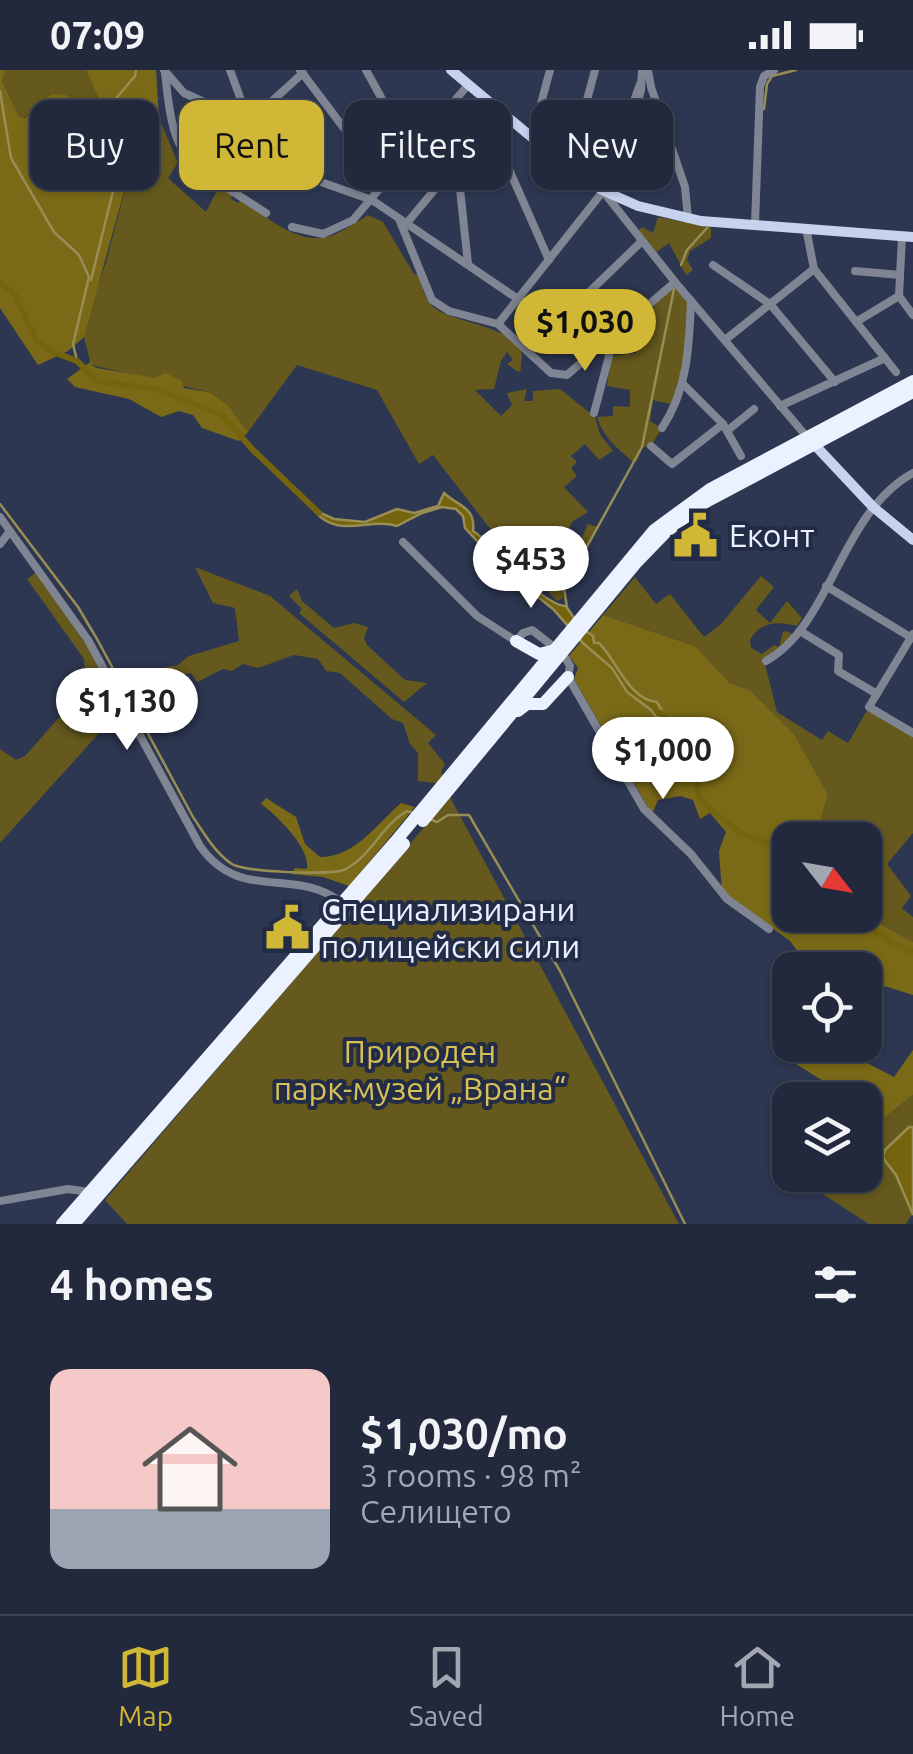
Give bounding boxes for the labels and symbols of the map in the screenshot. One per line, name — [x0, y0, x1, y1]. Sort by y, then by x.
pin: $1,030 — [504, 289, 666, 374]
public building icon: Еконт — [672, 511, 720, 559]
place label: Еконт — [729, 517, 814, 553]
pin: $453 — [472, 526, 590, 611]
pin: $1,130 — [46, 668, 208, 753]
pin: $1,000 — [582, 717, 744, 802]
north arrow — [772, 822, 882, 932]
place label: Специализирани полицейски сили — [321, 891, 580, 964]
public building icon: Специализирани полицейски сили — [264, 903, 312, 951]
park label: Природен парк-музей „Врана“ — [274, 1033, 566, 1106]

